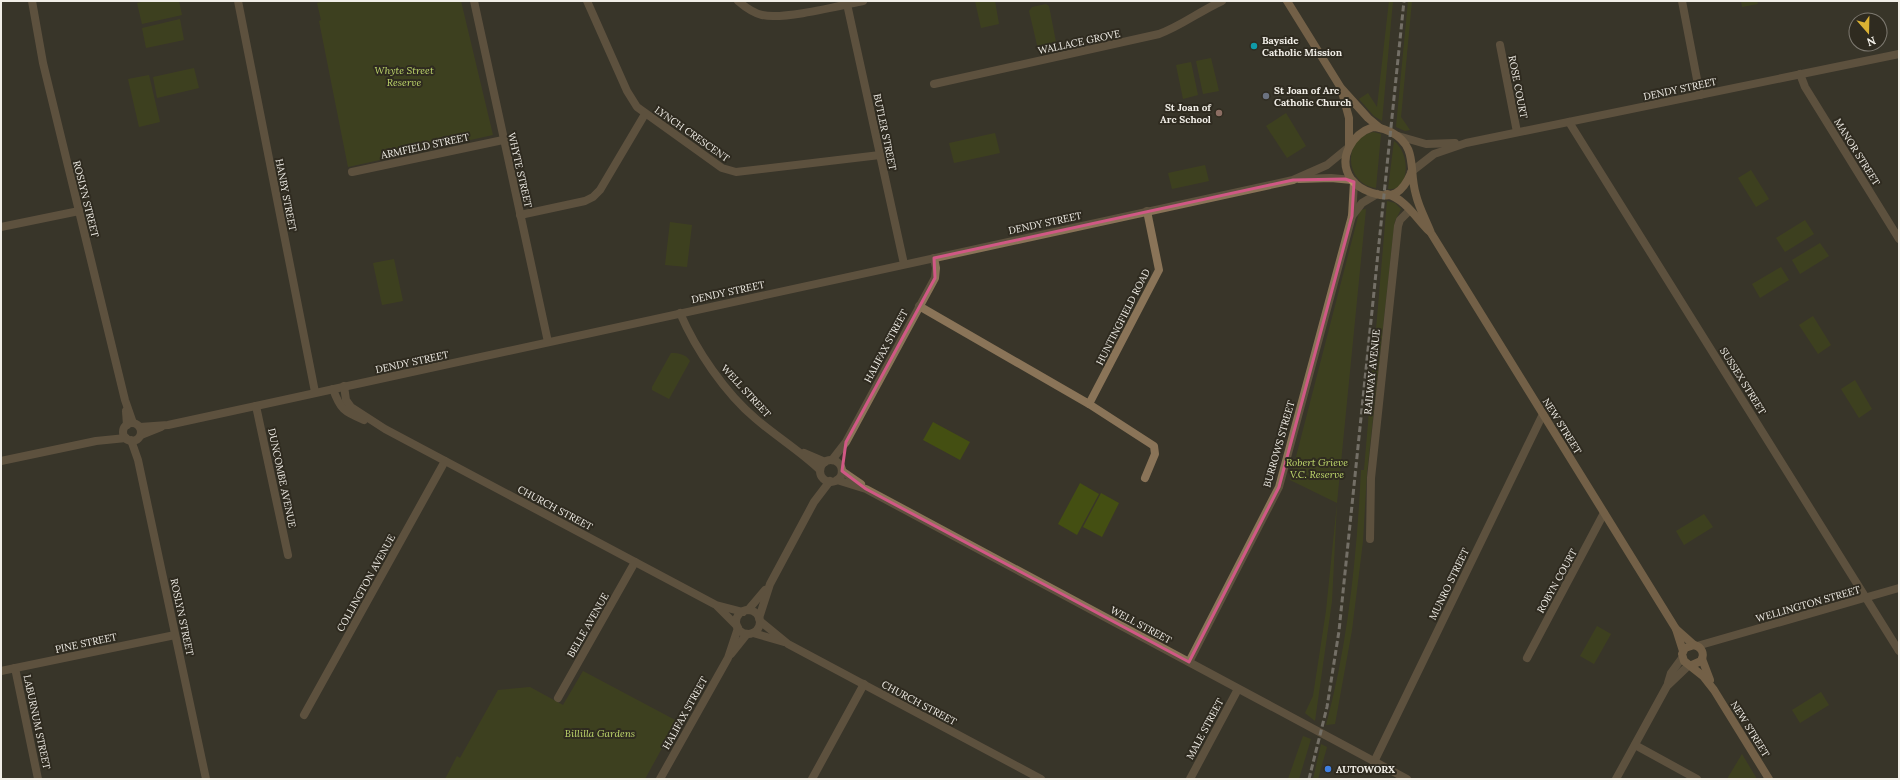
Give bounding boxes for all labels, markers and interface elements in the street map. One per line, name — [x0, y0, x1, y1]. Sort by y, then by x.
north arrow — [1848, 12, 1888, 52]
street label: WALLACE GROVE — [1037, 27, 1121, 57]
text: N — [1865, 33, 1878, 50]
place label: Bayside Catholic Mission — [1262, 34, 1343, 59]
marker: Bayside Catholic Mission — [1249, 41, 1259, 51]
street label: ROSE COURT — [1506, 54, 1531, 120]
park label: Whyte Street Reserve — [374, 64, 434, 89]
street label: DENDY STREET — [1642, 75, 1718, 103]
place label: St Joan of Arc Catholic Church — [1274, 84, 1352, 109]
marker: St Joan of Arc Catholic Church — [1261, 91, 1271, 101]
street label: BUTLER STREET — [871, 92, 900, 172]
place label: St Joan of Arc School — [1160, 101, 1212, 126]
street label: LYNCH CRESCENT — [652, 103, 733, 165]
marker: St Joan of Arc School — [1214, 108, 1224, 118]
street label: MANOR STREET — [1831, 116, 1883, 189]
street label: ARMFIELD STREET — [379, 130, 471, 162]
street label: WHYTE STREET — [505, 131, 535, 209]
street label: HANBY STREET — [273, 158, 300, 233]
street label: ROSLYN STREET — [70, 159, 102, 239]
street label: DENDY STREET — [1007, 209, 1083, 237]
street label: HUNTINGFIELD ROAD — [1093, 267, 1153, 367]
street label: DENDY STREET — [690, 278, 766, 306]
street label: HALIFAX STREET — [861, 307, 911, 385]
street label: RAILWAY AVENUE — [1361, 329, 1383, 415]
street label: SUSSEX STREET — [1717, 345, 1769, 418]
street label: DENDY STREET — [374, 348, 450, 376]
street label: WELL STREET — [718, 362, 774, 421]
street label: NEW STREET — [1540, 396, 1585, 457]
street label: BURROWS STREET — [1260, 399, 1298, 489]
street label: DUNCOMBE AVENUE — [265, 427, 299, 529]
park label: Robert Grieve V.C. Reserve — [1286, 456, 1348, 481]
street label: CHURCH STREET — [515, 483, 595, 534]
street label: COLLINGTON AVENUE — [334, 532, 398, 634]
street label: MUNRO STREET — [1426, 545, 1472, 622]
street label: ROBYN COURT — [1534, 546, 1580, 616]
street label: ROSLYN STREET — [167, 577, 197, 657]
street label: WELLINGTON STREET — [1754, 583, 1862, 625]
street label: BELLE AVENUE — [564, 590, 612, 660]
street label: WELL STREET — [1108, 603, 1174, 647]
street label: PINE STREET — [54, 630, 119, 656]
street label: LABURNUM STREET — [21, 674, 53, 771]
street label: HALIFAX STREET — [660, 674, 711, 752]
street label: CHURCH STREET — [879, 678, 959, 729]
street label: MALE STREET — [1183, 696, 1227, 762]
street label: NEW STREET — [1728, 699, 1773, 760]
park label: Billilla Gardens — [565, 727, 635, 740]
place label: AUTOWORX — [1336, 763, 1395, 776]
marker: AUTOWORX — [1323, 764, 1333, 774]

